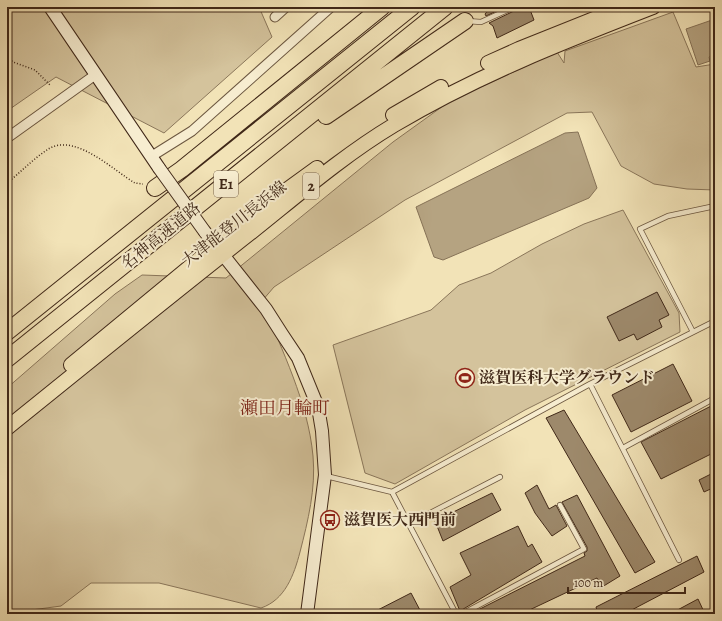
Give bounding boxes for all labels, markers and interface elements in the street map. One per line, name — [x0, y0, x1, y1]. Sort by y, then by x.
road number: E1 — [214, 171, 238, 197]
road number: 2 — [303, 173, 319, 199]
street label: 大津能登川長浜線 — [177, 176, 291, 272]
street label: 名神高速道路 — [117, 197, 205, 275]
sports icon: 滋賀医科大学グラウンド — [454, 367, 476, 389]
place label: 滋賀医科大学グラウンド — [479, 367, 655, 389]
district label: 瀬田月輪町 — [240, 396, 330, 420]
bus stop icon: 滋賀医大西門前 — [319, 509, 341, 531]
place label: 滋賀医大西門前 — [344, 509, 456, 531]
scale bar — [568, 569, 685, 595]
text: 100 m — [574, 575, 603, 591]

